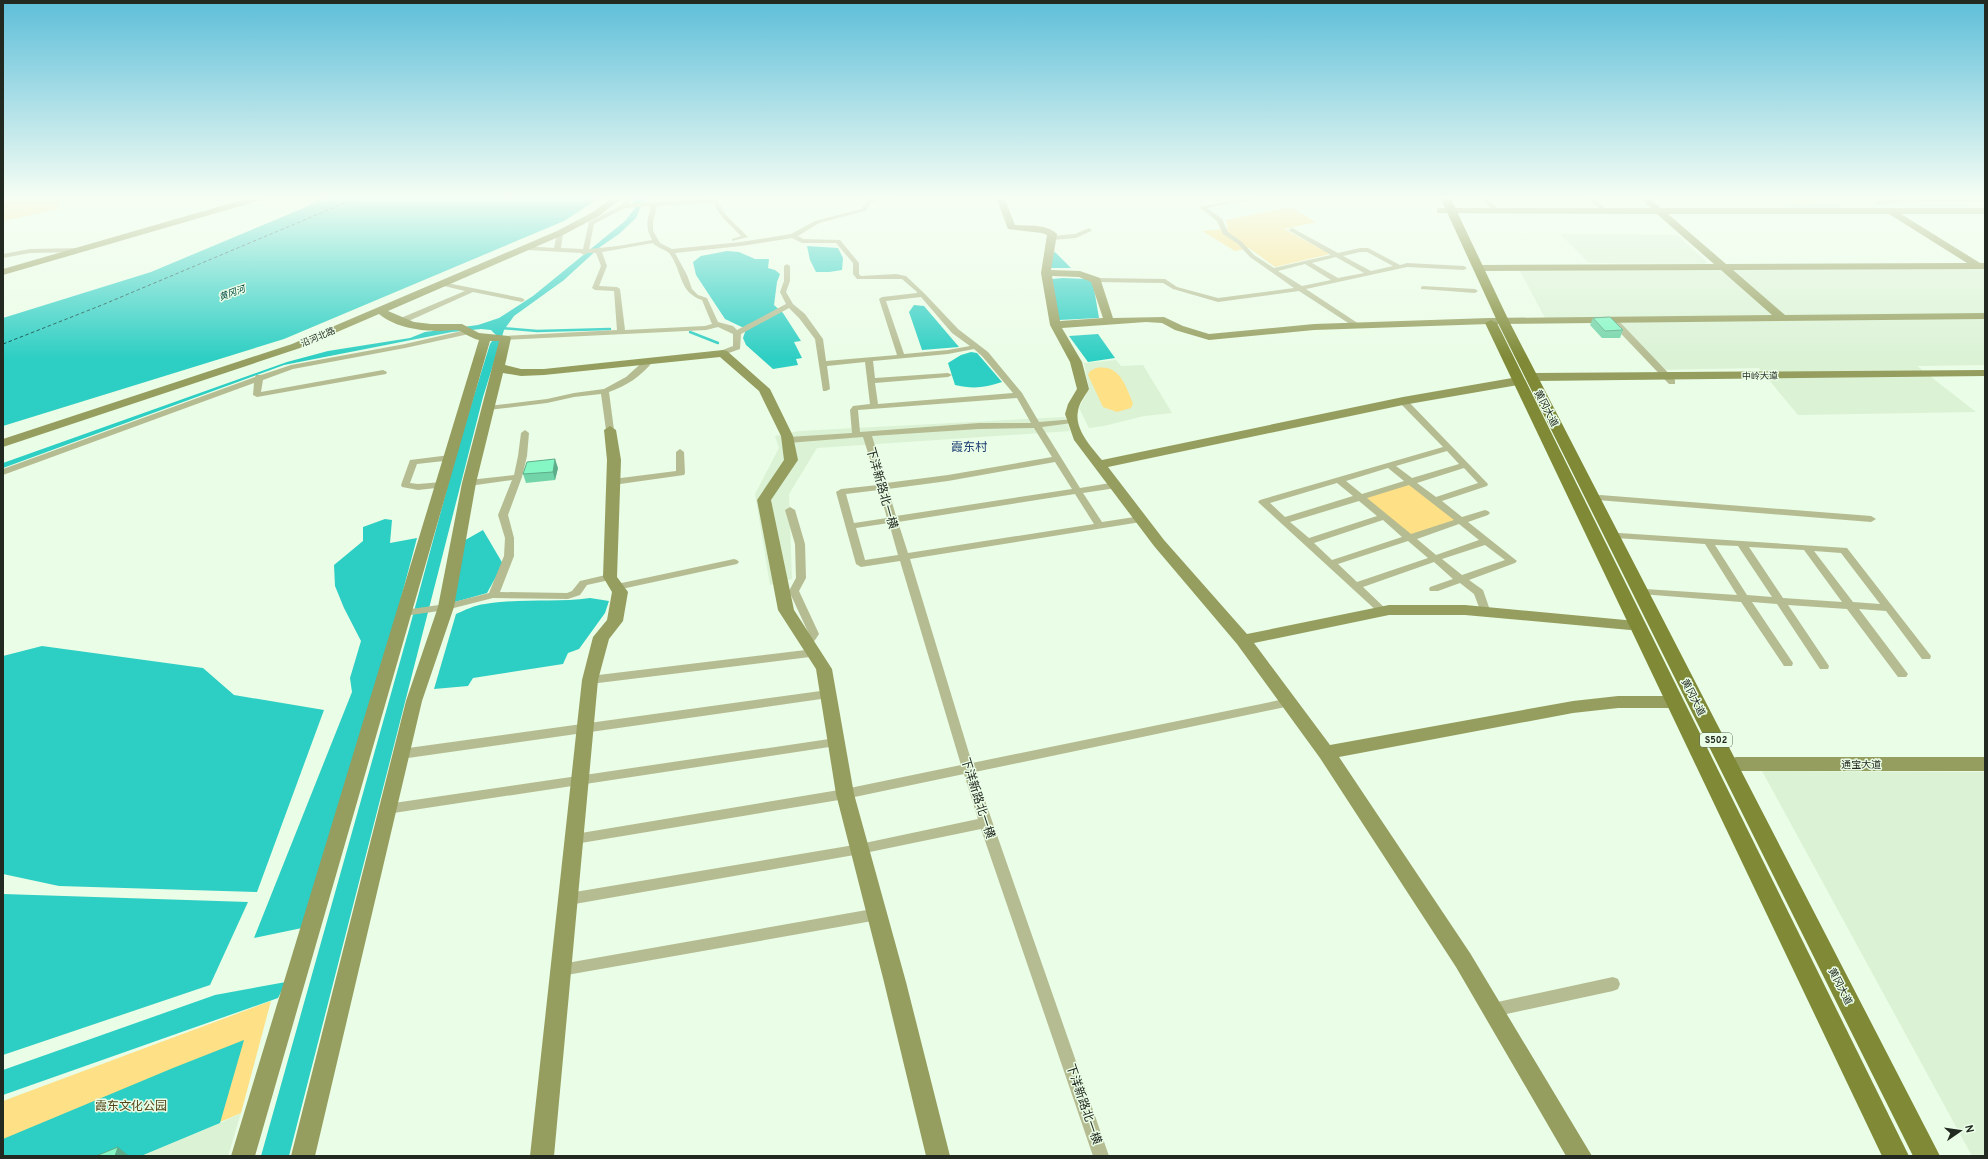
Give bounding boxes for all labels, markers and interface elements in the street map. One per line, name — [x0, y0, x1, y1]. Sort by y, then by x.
water label: 黄冈河 — [218, 283, 249, 303]
street label: 沿河北路 — [299, 325, 337, 350]
street label: 中岭大道 — [1742, 370, 1778, 382]
street label: 黄冈大道 — [1531, 388, 1561, 429]
district label: 霞东村 — [951, 440, 988, 456]
street label: 下洋新路北一横 — [862, 446, 900, 531]
street label: 黄冈大道 — [1678, 677, 1708, 718]
road number: S502 — [1700, 733, 1732, 747]
street label: 下洋新路北一横 — [956, 756, 998, 841]
street label: 通宝大道 — [1841, 759, 1881, 772]
street label: 黄冈大道 — [1825, 966, 1855, 1007]
street label: 下洋新路北一横 — [1062, 1062, 1104, 1147]
park label: 霞东文化公园 — [95, 1099, 167, 1115]
north arrow — [1940, 1111, 1980, 1151]
text: N — [1961, 1124, 1976, 1134]

